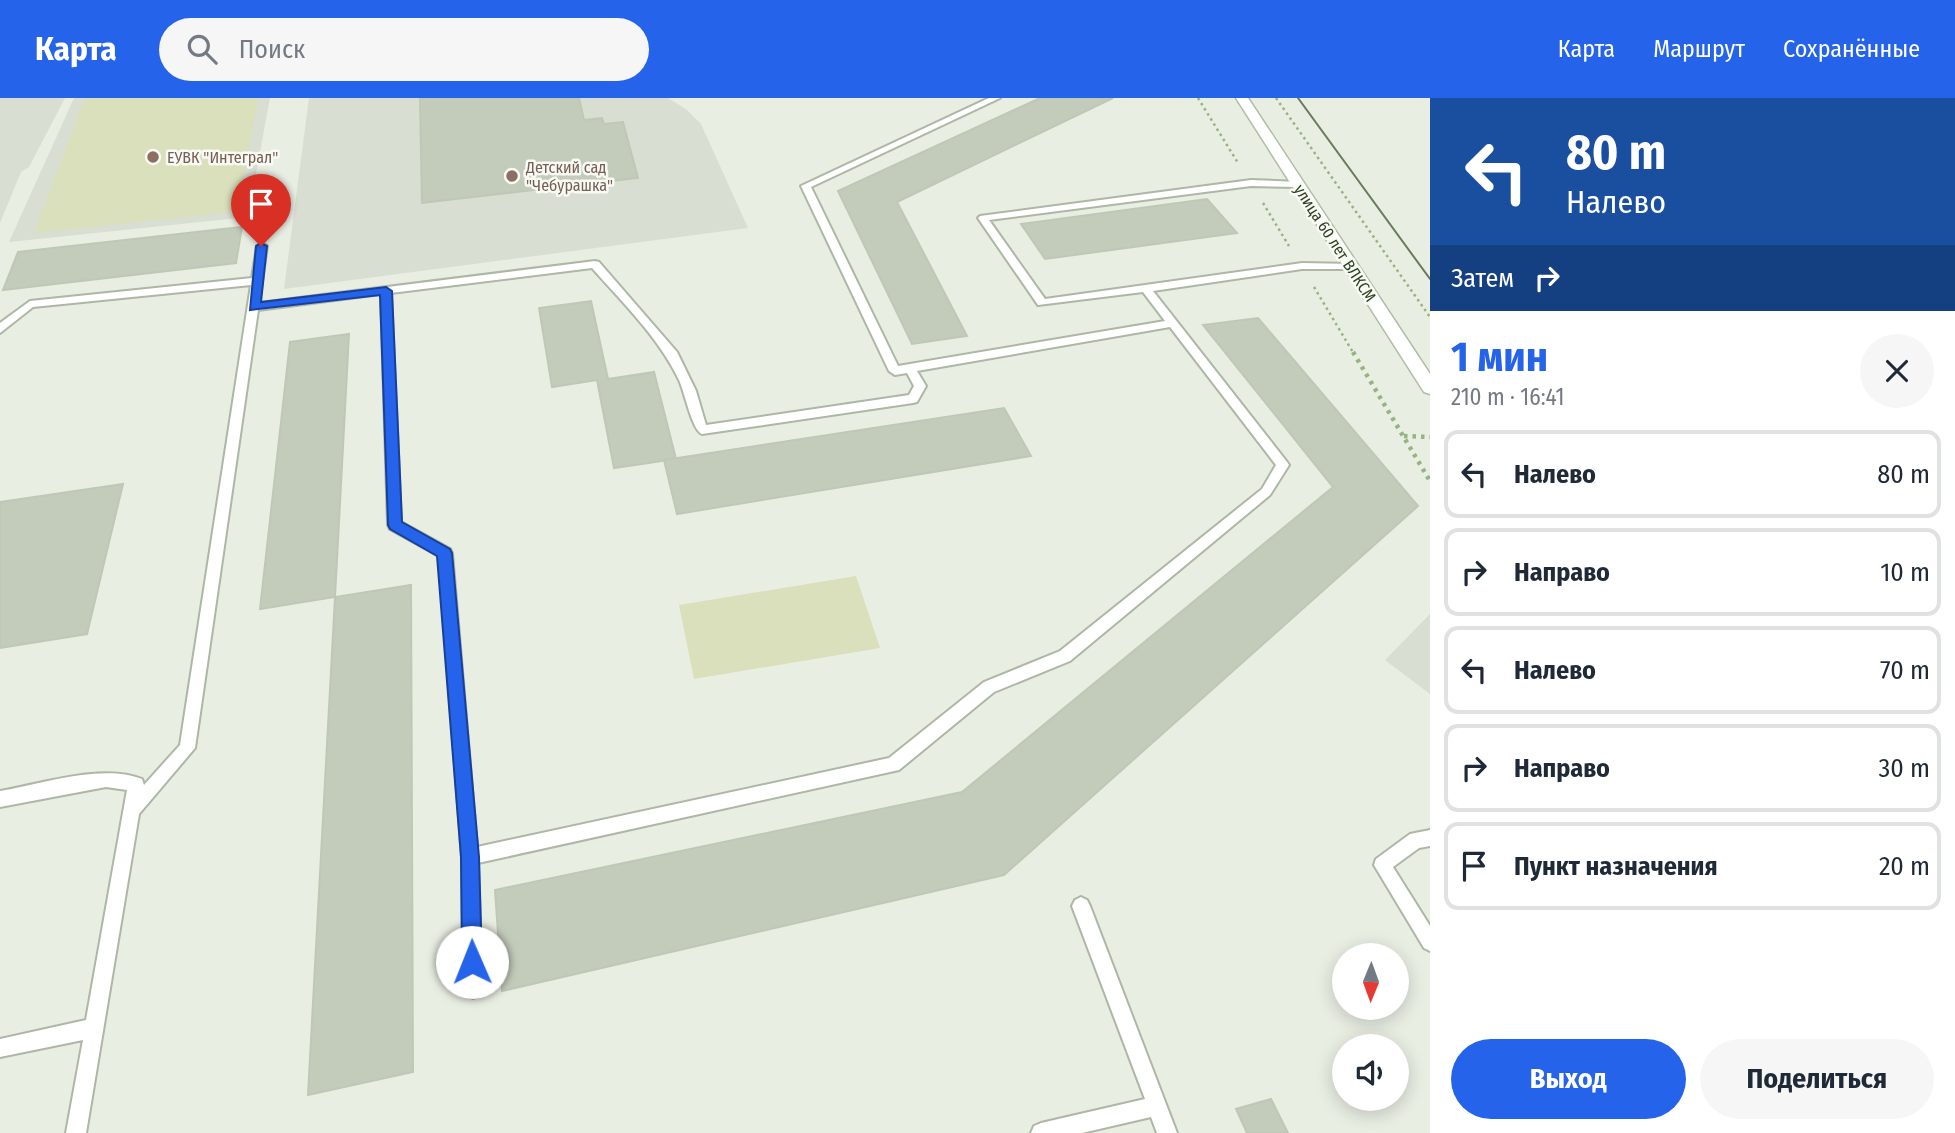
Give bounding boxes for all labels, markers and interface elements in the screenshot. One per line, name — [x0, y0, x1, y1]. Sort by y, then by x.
search box — [159, 18, 649, 81]
text: Карта — [35, 29, 117, 69]
icon: search — [183, 30, 221, 68]
text: Поиск — [239, 34, 305, 65]
text: Карта — [1558, 35, 1615, 63]
text: Маршрут — [1653, 35, 1745, 63]
text: Сохранённые — [1783, 35, 1920, 63]
text: 80 m — [1566, 123, 1666, 182]
icon: left — [1451, 126, 1542, 217]
place label: ЕУВК "Интеграл" — [167, 148, 278, 167]
marker: ЕУВК "Интеграл" — [145, 149, 161, 165]
place label: Детский сад "Чебурашка" — [525, 158, 613, 195]
marker: Детский сад "Чебурашка" — [504, 168, 520, 184]
pin — [231, 174, 291, 246]
street label: улица 60 лет ВЛКСМ — [1290, 181, 1380, 305]
text: Налево — [1566, 183, 1666, 221]
icon: arrive — [242, 185, 280, 223]
icon: right — [1528, 259, 1566, 297]
text: Затем — [1451, 263, 1514, 294]
text: 1 мин — [1451, 332, 1548, 382]
button: close — [1860, 334, 1934, 408]
text: 210 m · 16:41 — [1451, 383, 1564, 411]
icon: left — [1455, 455, 1493, 493]
text: Налево — [1514, 459, 1596, 490]
text: 80 m — [1877, 459, 1930, 490]
icon: right — [1455, 553, 1493, 591]
text: Направо — [1514, 557, 1610, 588]
text: 10 m — [1880, 557, 1930, 588]
icon: left — [1455, 651, 1493, 689]
text: Налево — [1514, 655, 1596, 686]
text: 70 m — [1880, 655, 1930, 686]
icon: right — [1455, 749, 1493, 787]
text: Направо — [1514, 753, 1610, 784]
text: 30 m — [1879, 753, 1930, 784]
icon: arrive — [1455, 847, 1493, 885]
text: Пункт назначения — [1514, 851, 1718, 882]
text: 20 m — [1879, 851, 1930, 882]
position arrow — [435, 925, 509, 999]
north arrow — [1332, 943, 1409, 1020]
map controls — [1332, 943, 1409, 1111]
button: sound — [1332, 1034, 1409, 1111]
button: Выход — [1451, 1039, 1686, 1119]
button: Поделиться — [1700, 1039, 1934, 1119]

